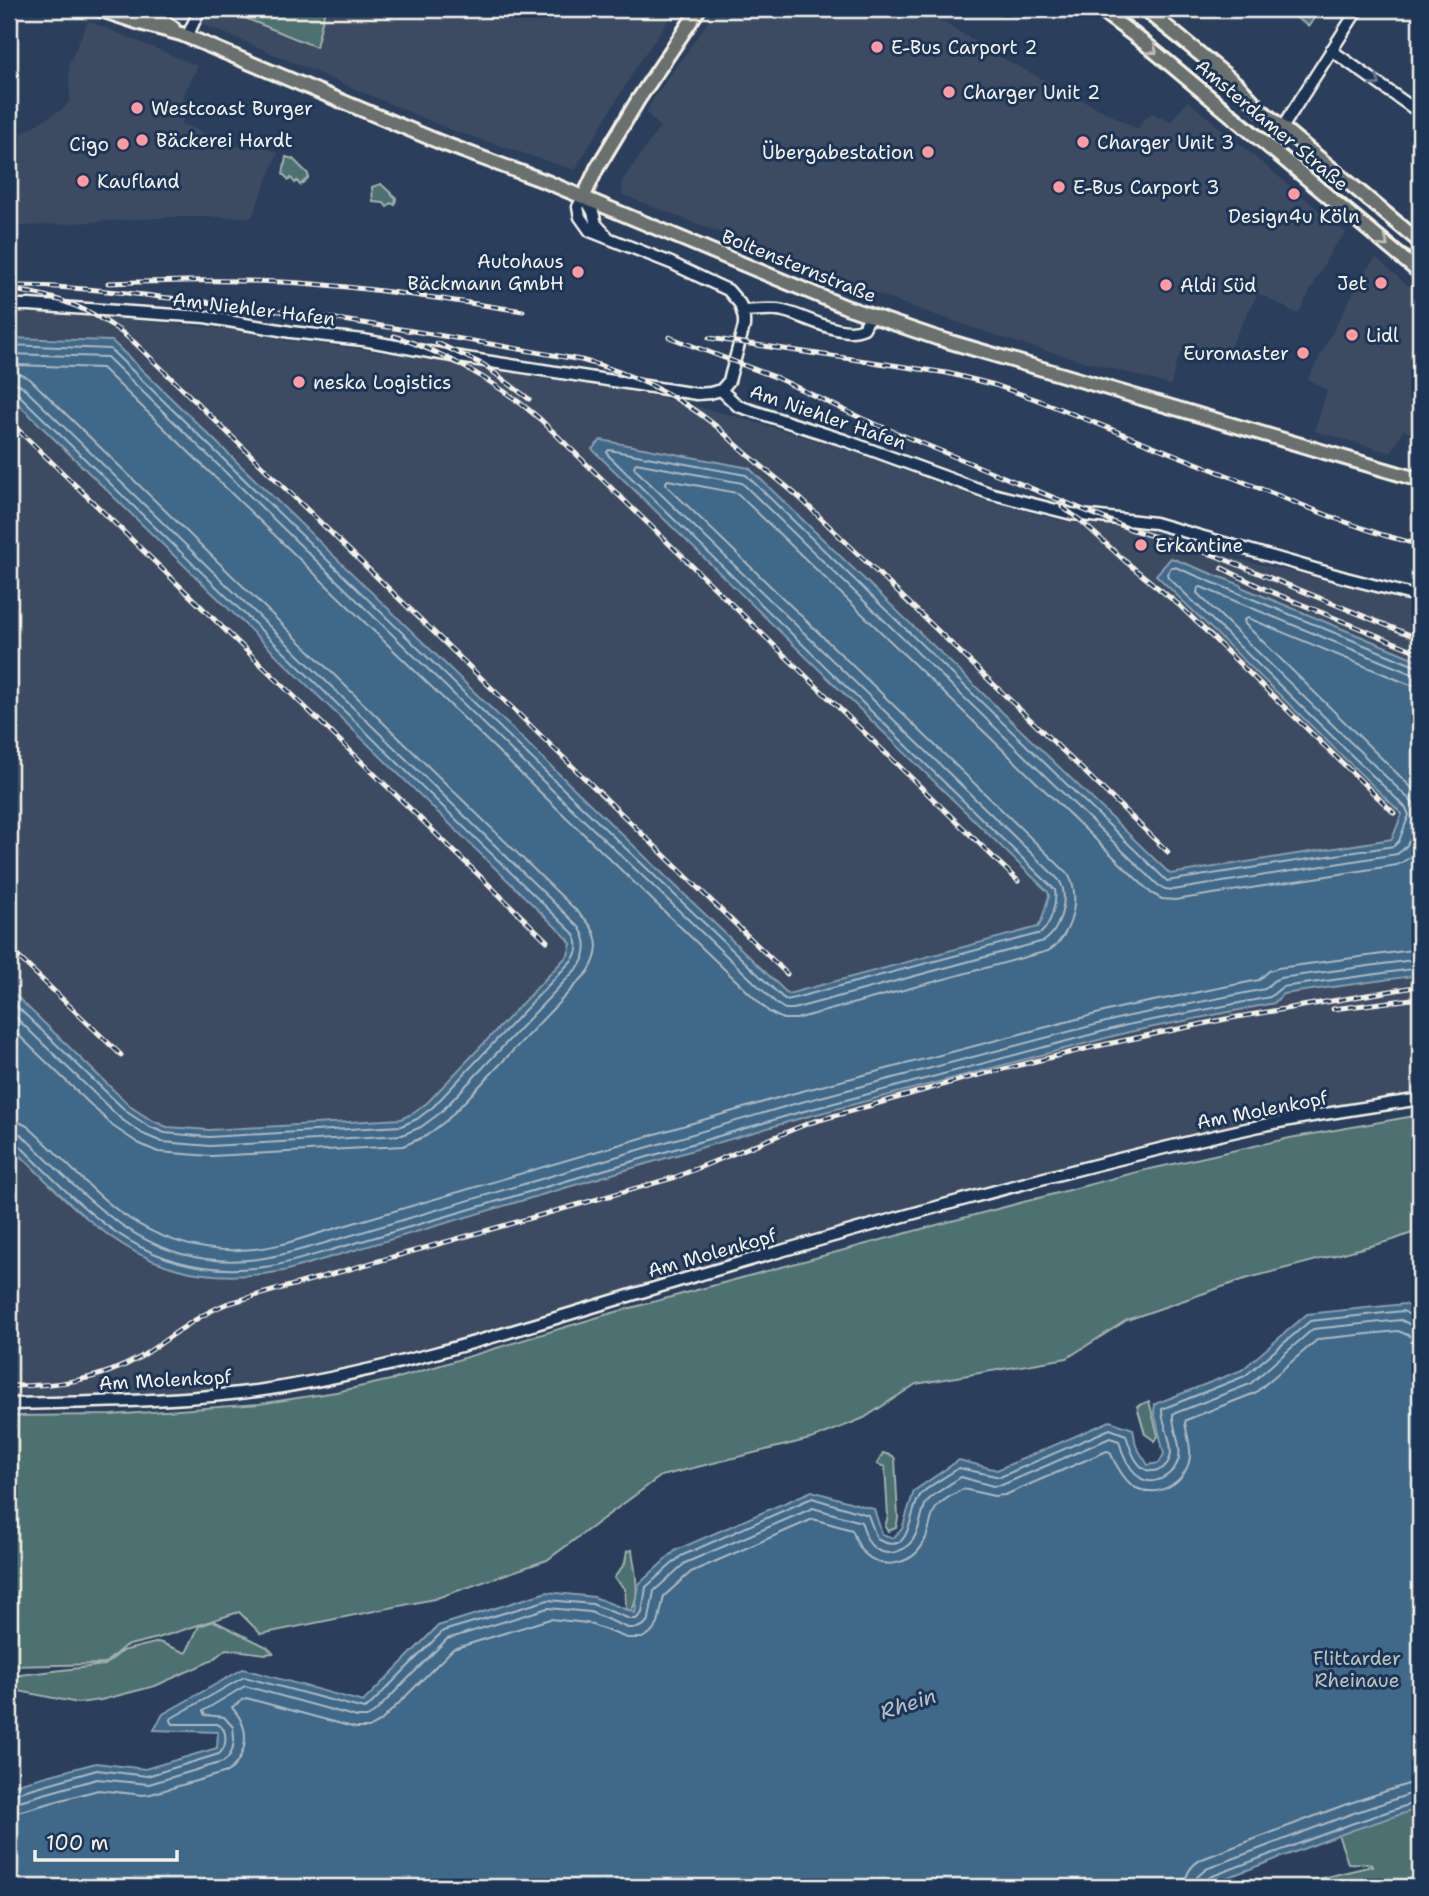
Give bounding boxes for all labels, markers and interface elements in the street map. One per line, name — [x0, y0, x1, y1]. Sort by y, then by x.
place label: E-Bus Carport 2 — [891, 35, 1038, 60]
marker: E-Bus Carport 2 — [869, 39, 885, 55]
one-way arrow — [1145, 42, 1157, 55]
street label: Amsterdamer Straße — [1190, 54, 1354, 196]
one-way arrow — [1368, 74, 1381, 86]
place label: Charger Unit 2 — [963, 80, 1100, 105]
marker: Charger Unit 2 — [941, 84, 957, 100]
place label: Westcoast Burger — [151, 96, 313, 121]
marker: Westcoast Burger — [129, 100, 145, 116]
place label: Bäckerei Hardt — [156, 128, 293, 153]
place label: Charger Unit 3 — [1097, 130, 1234, 155]
place label: Cigo — [69, 132, 109, 157]
marker: Bäckerei Hardt — [134, 132, 150, 148]
marker: Charger Unit 3 — [1075, 134, 1091, 150]
marker: Cigo — [115, 136, 131, 152]
place label: Übergabestation — [762, 140, 914, 165]
marker: Übergabestation — [920, 144, 936, 160]
place label: Kaufland — [97, 169, 180, 194]
marker: Kaufland — [75, 173, 91, 189]
place label: E-Bus Carport 3 — [1073, 175, 1220, 200]
marker: E-Bus Carport 3 — [1051, 179, 1067, 195]
marker: Design4u Köln — [1286, 186, 1302, 202]
place label: Design4u Köln — [1228, 204, 1360, 229]
street label: Boltensternstraße — [718, 224, 880, 308]
one-way arrow — [1376, 235, 1389, 247]
place label: Autohaus Bäckmann GmbH — [408, 249, 564, 296]
marker: Autohaus Bäckmann GmbH — [570, 264, 586, 280]
place label: Jet — [1337, 271, 1367, 296]
place label: Aldi Süd — [1180, 273, 1256, 298]
marker: Jet — [1373, 275, 1389, 291]
marker: Aldi Süd — [1158, 277, 1174, 293]
street label: Am Niehler Hafen — [171, 287, 337, 331]
place label: Lidl — [1366, 323, 1399, 348]
marker: Lidl — [1344, 327, 1360, 343]
place label: Euromaster — [1183, 341, 1289, 366]
marker: Euromaster — [1295, 345, 1311, 361]
place label: neska Logistics — [313, 370, 451, 395]
marker: neska Logistics — [291, 374, 307, 390]
street label: Am Niehler Hafen — [747, 379, 909, 455]
place label: Erkantine — [1155, 533, 1243, 558]
marker: Erkantine — [1133, 537, 1149, 553]
street label: Am Molenkopf — [1194, 1085, 1331, 1135]
street label: Am Molenkopf — [645, 1222, 780, 1283]
street label: Am Molenkopf — [98, 1364, 233, 1396]
park label: Flittarder Rheinaue — [1313, 1646, 1401, 1693]
water label: Rhein — [876, 1682, 940, 1726]
scale bar — [35, 1819, 177, 1863]
text: 100 m — [46, 1829, 109, 1857]

